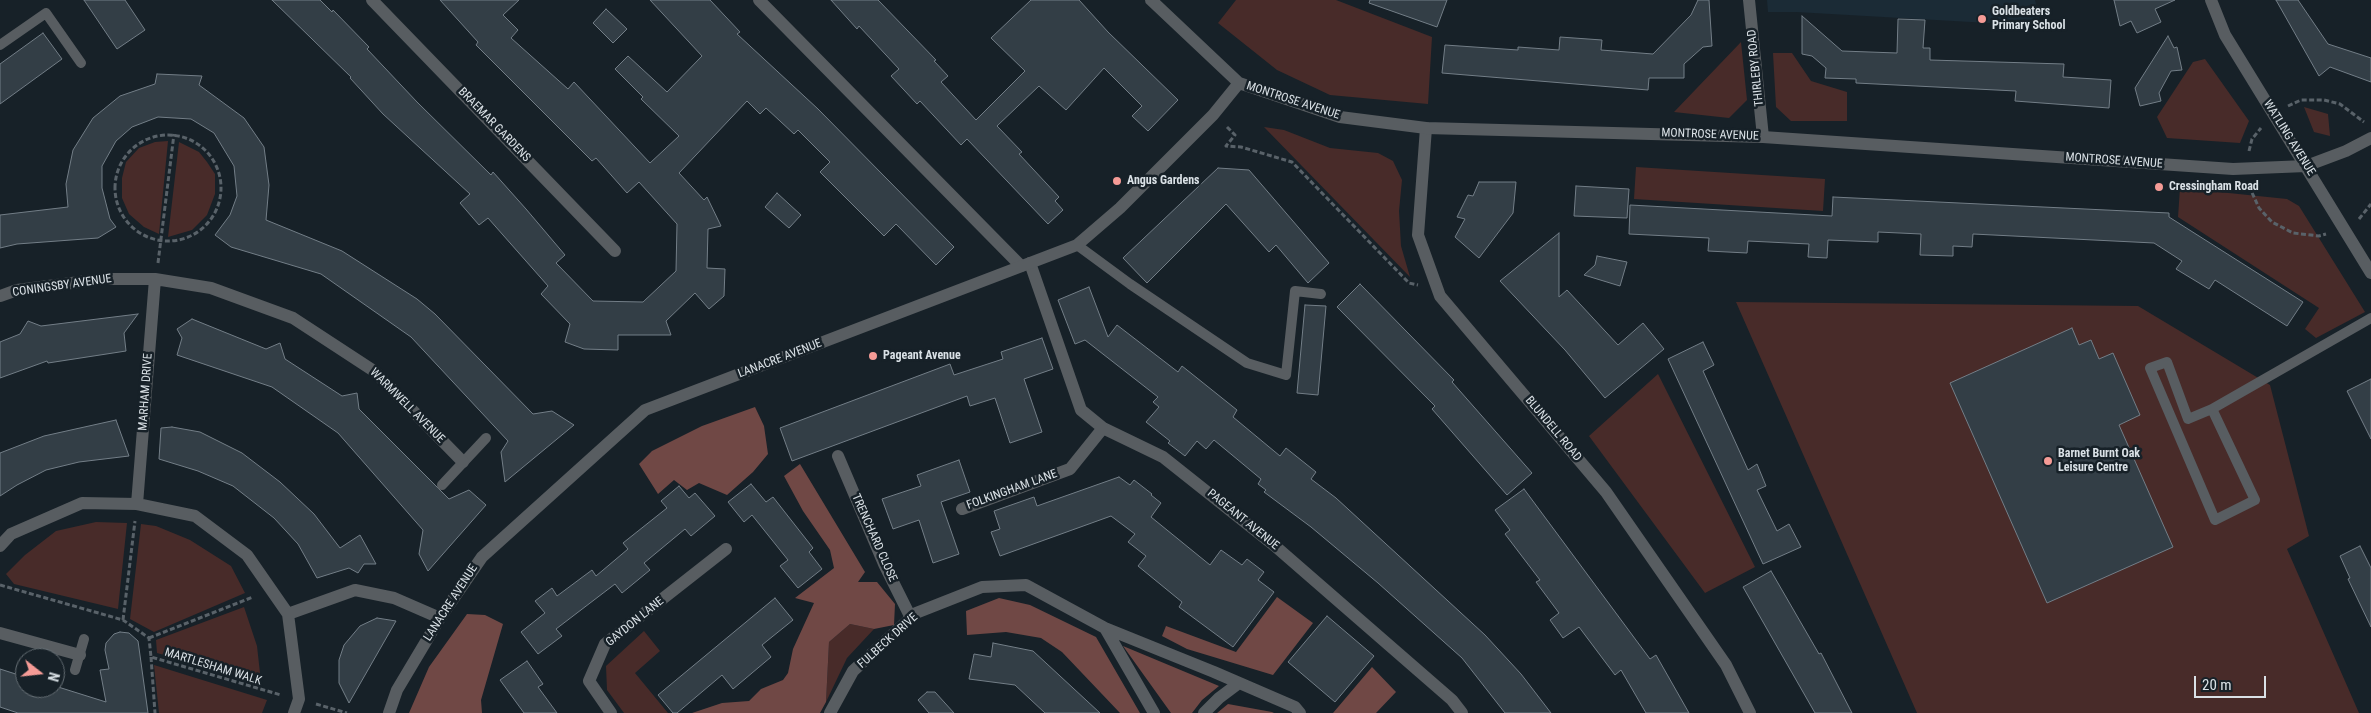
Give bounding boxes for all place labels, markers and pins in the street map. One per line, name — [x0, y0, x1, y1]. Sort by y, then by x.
place label: Goldbeaters Primary School — [1992, 5, 2065, 33]
marker: Goldbeaters Primary School — [1976, 13, 1988, 25]
place label: Angus Gardens — [1127, 174, 1200, 188]
marker: Angus Gardens — [1111, 175, 1123, 187]
place label: Cressingham Road — [2169, 180, 2259, 194]
marker: Cressingham Road — [2153, 181, 2165, 193]
place label: Pageant Avenue — [883, 349, 961, 363]
marker: Pageant Avenue — [867, 350, 879, 362]
place label: Barnet Burnt Oak Leisure Centre — [2058, 447, 2140, 475]
marker: Barnet Burnt Oak Leisure Centre — [2042, 455, 2054, 467]

